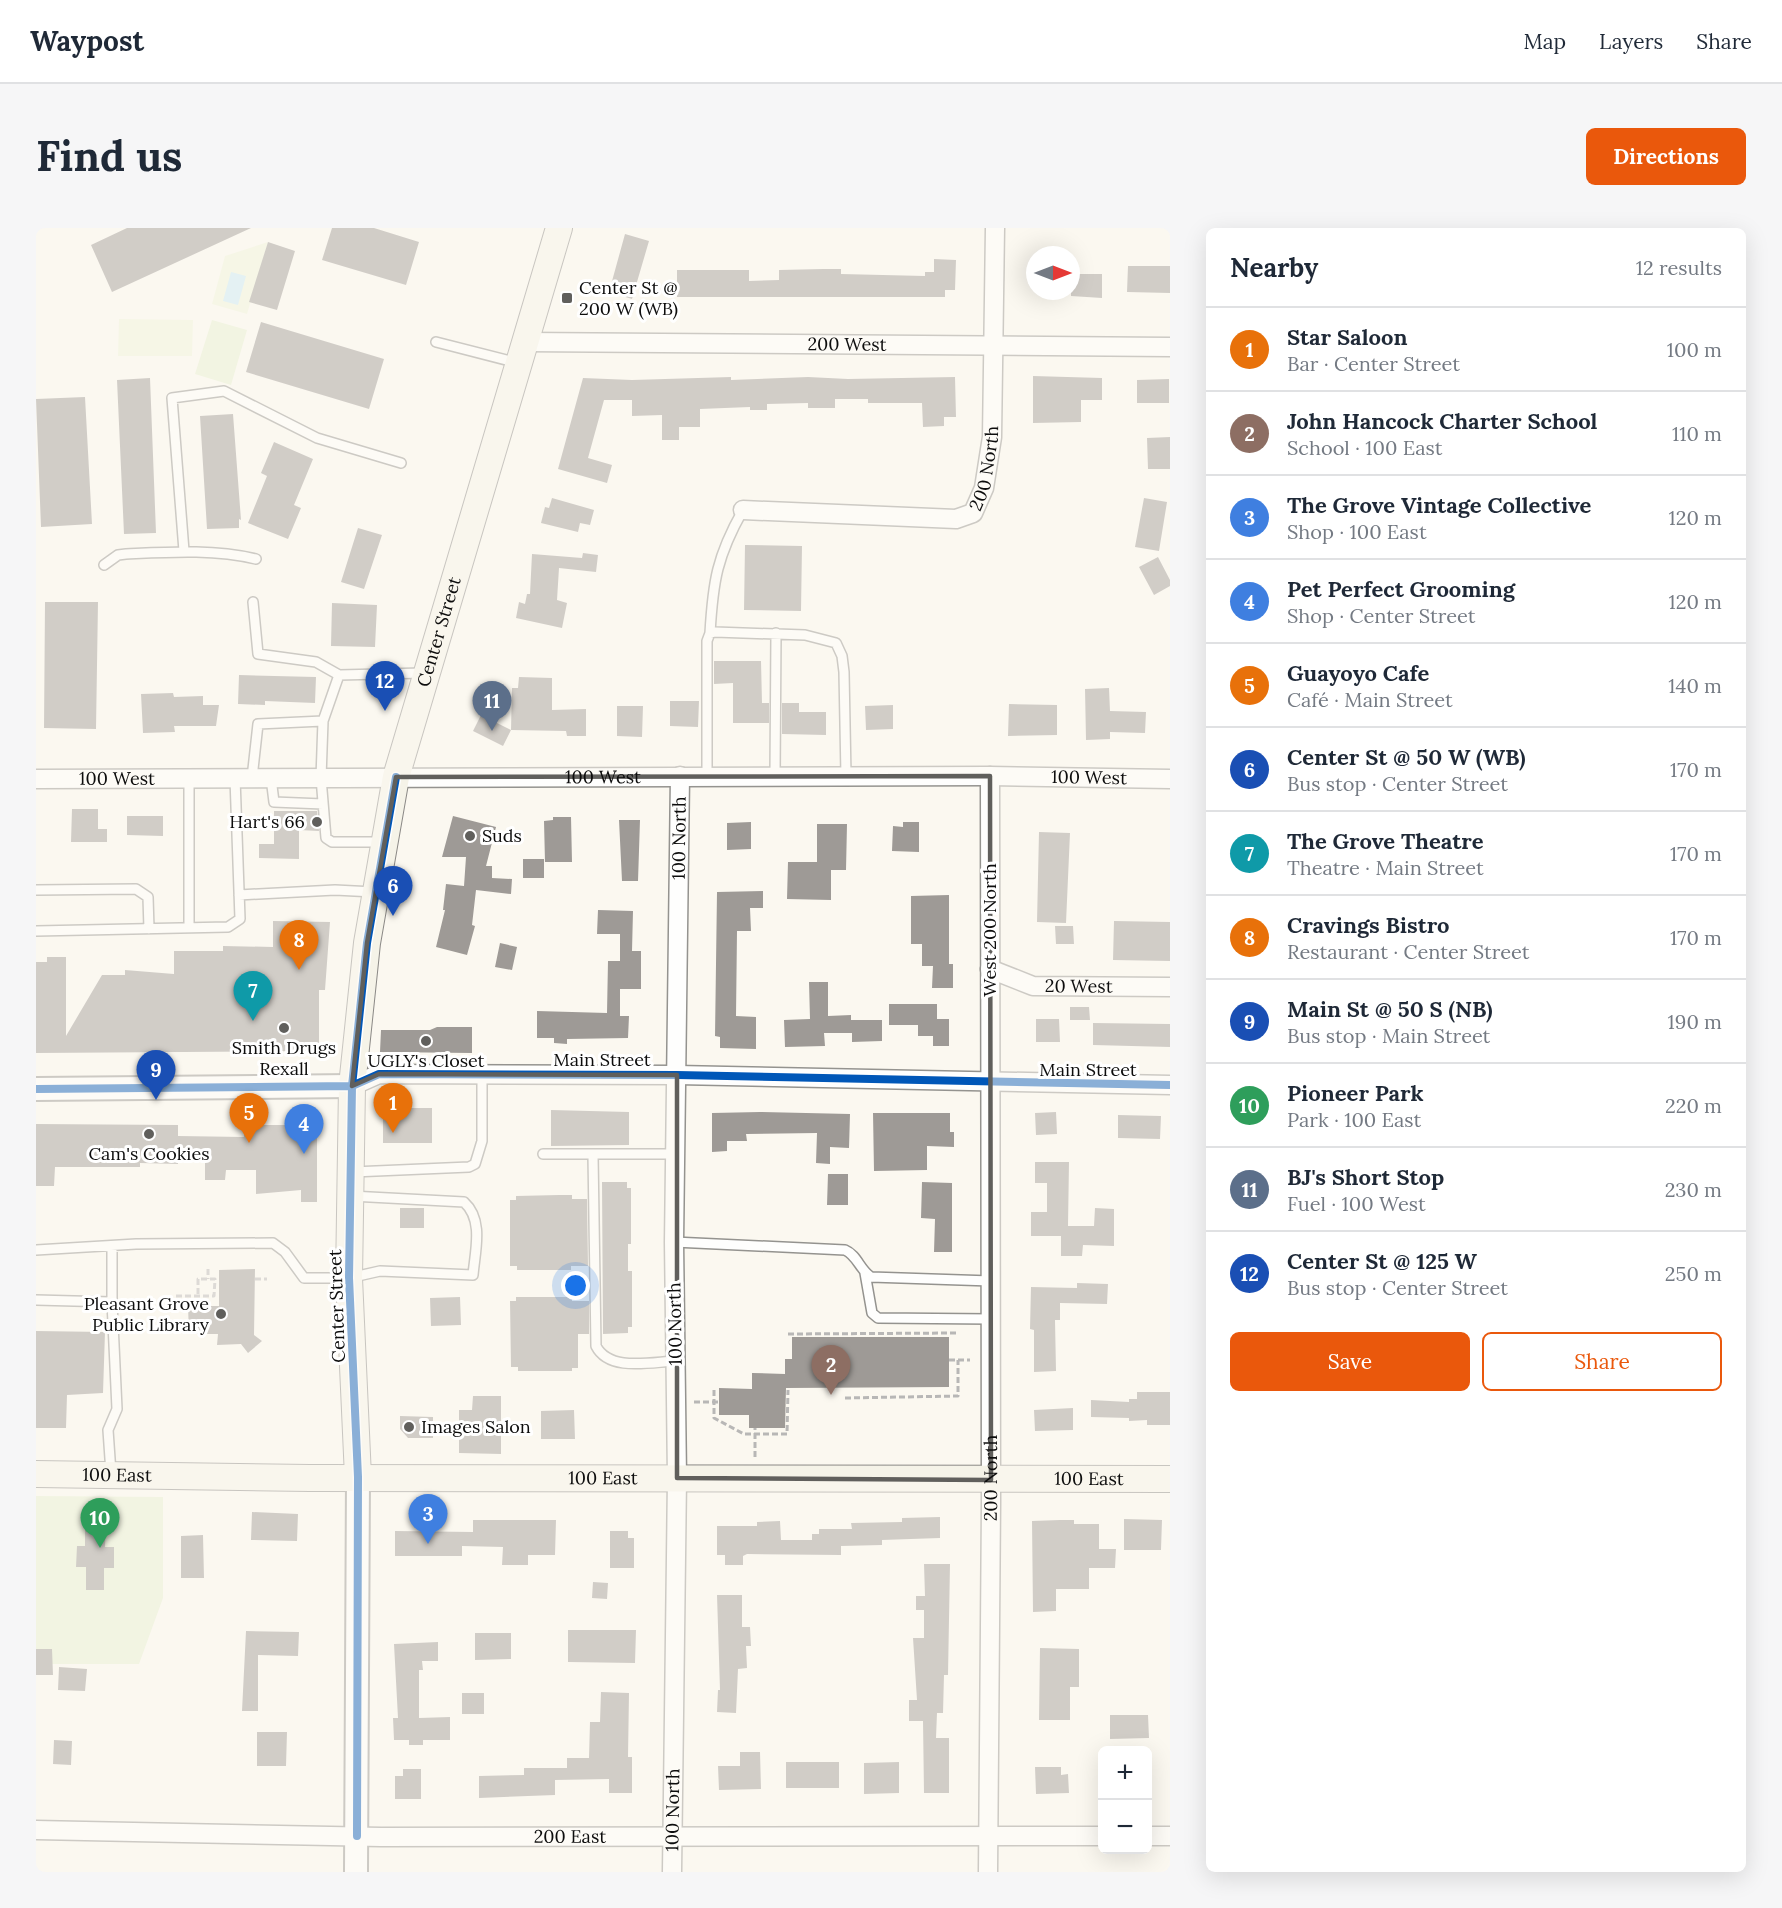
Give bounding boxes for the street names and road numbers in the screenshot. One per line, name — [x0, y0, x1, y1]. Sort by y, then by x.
street label: 200 West — [807, 332, 887, 356]
street label: 200 North — [963, 426, 1003, 514]
street label: Center Street — [411, 574, 466, 689]
street label: 100 West — [565, 765, 641, 788]
street label: 100 West — [1051, 765, 1127, 789]
street label: 100 West — [79, 767, 155, 790]
street label: 100 North — [667, 796, 691, 880]
street label: West 200 North — [978, 863, 1001, 997]
street label: 20 West — [1045, 974, 1113, 998]
street label: Main Street — [553, 1048, 651, 1071]
street label: Main Street — [1039, 1058, 1137, 1081]
street label: Center Street — [323, 1249, 350, 1363]
street label: 100 North — [662, 1282, 687, 1366]
street label: 200 North — [979, 1435, 1002, 1521]
street label: 100 East — [82, 1463, 152, 1487]
street label: 100 East — [568, 1466, 638, 1489]
street label: 100 East — [1054, 1467, 1124, 1490]
street label: 100 North — [660, 1768, 684, 1852]
street label: 200 East — [534, 1825, 606, 1848]

